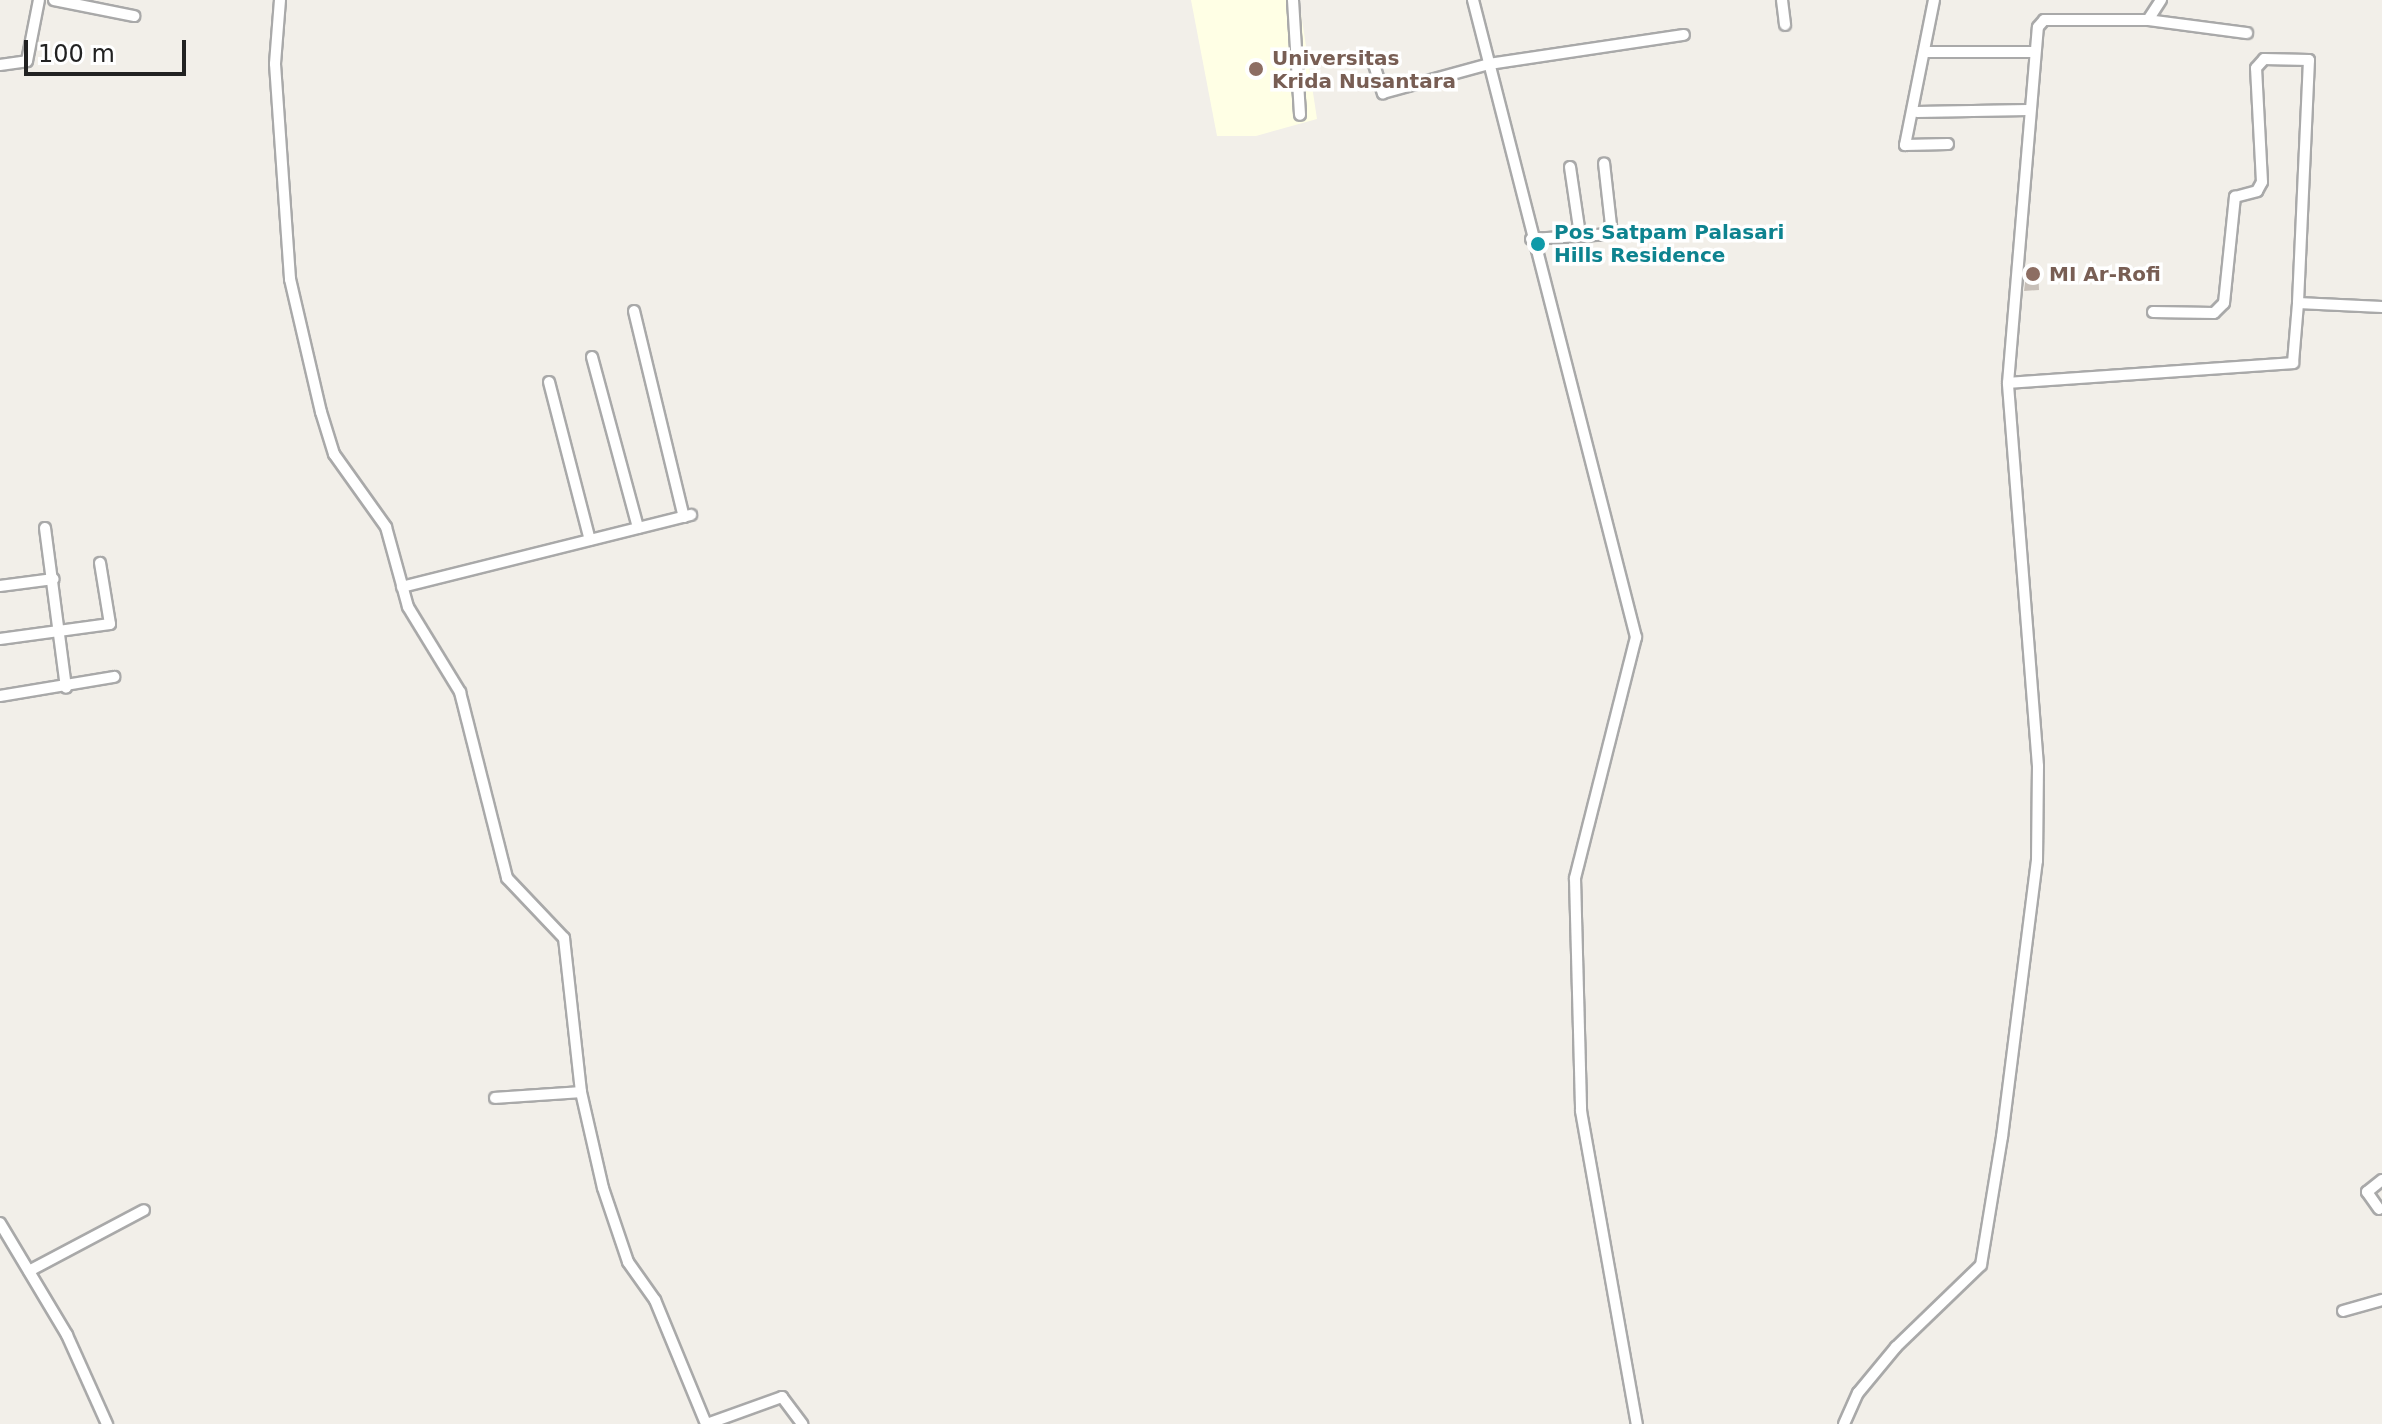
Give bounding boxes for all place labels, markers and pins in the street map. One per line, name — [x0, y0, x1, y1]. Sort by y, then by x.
place label: Universitas Krida Nusantara — [1272, 46, 1456, 93]
marker: Universitas Krida Nusantara — [1247, 60, 1265, 78]
place label: Pos Satpam Palasari Hills Residence — [1554, 220, 1784, 267]
marker: Pos Satpam Palasari Hills Residence — [1529, 235, 1547, 253]
place label: MI Ar-Rofi — [2049, 262, 2161, 286]
marker: MI Ar-Rofi — [2024, 265, 2042, 283]

